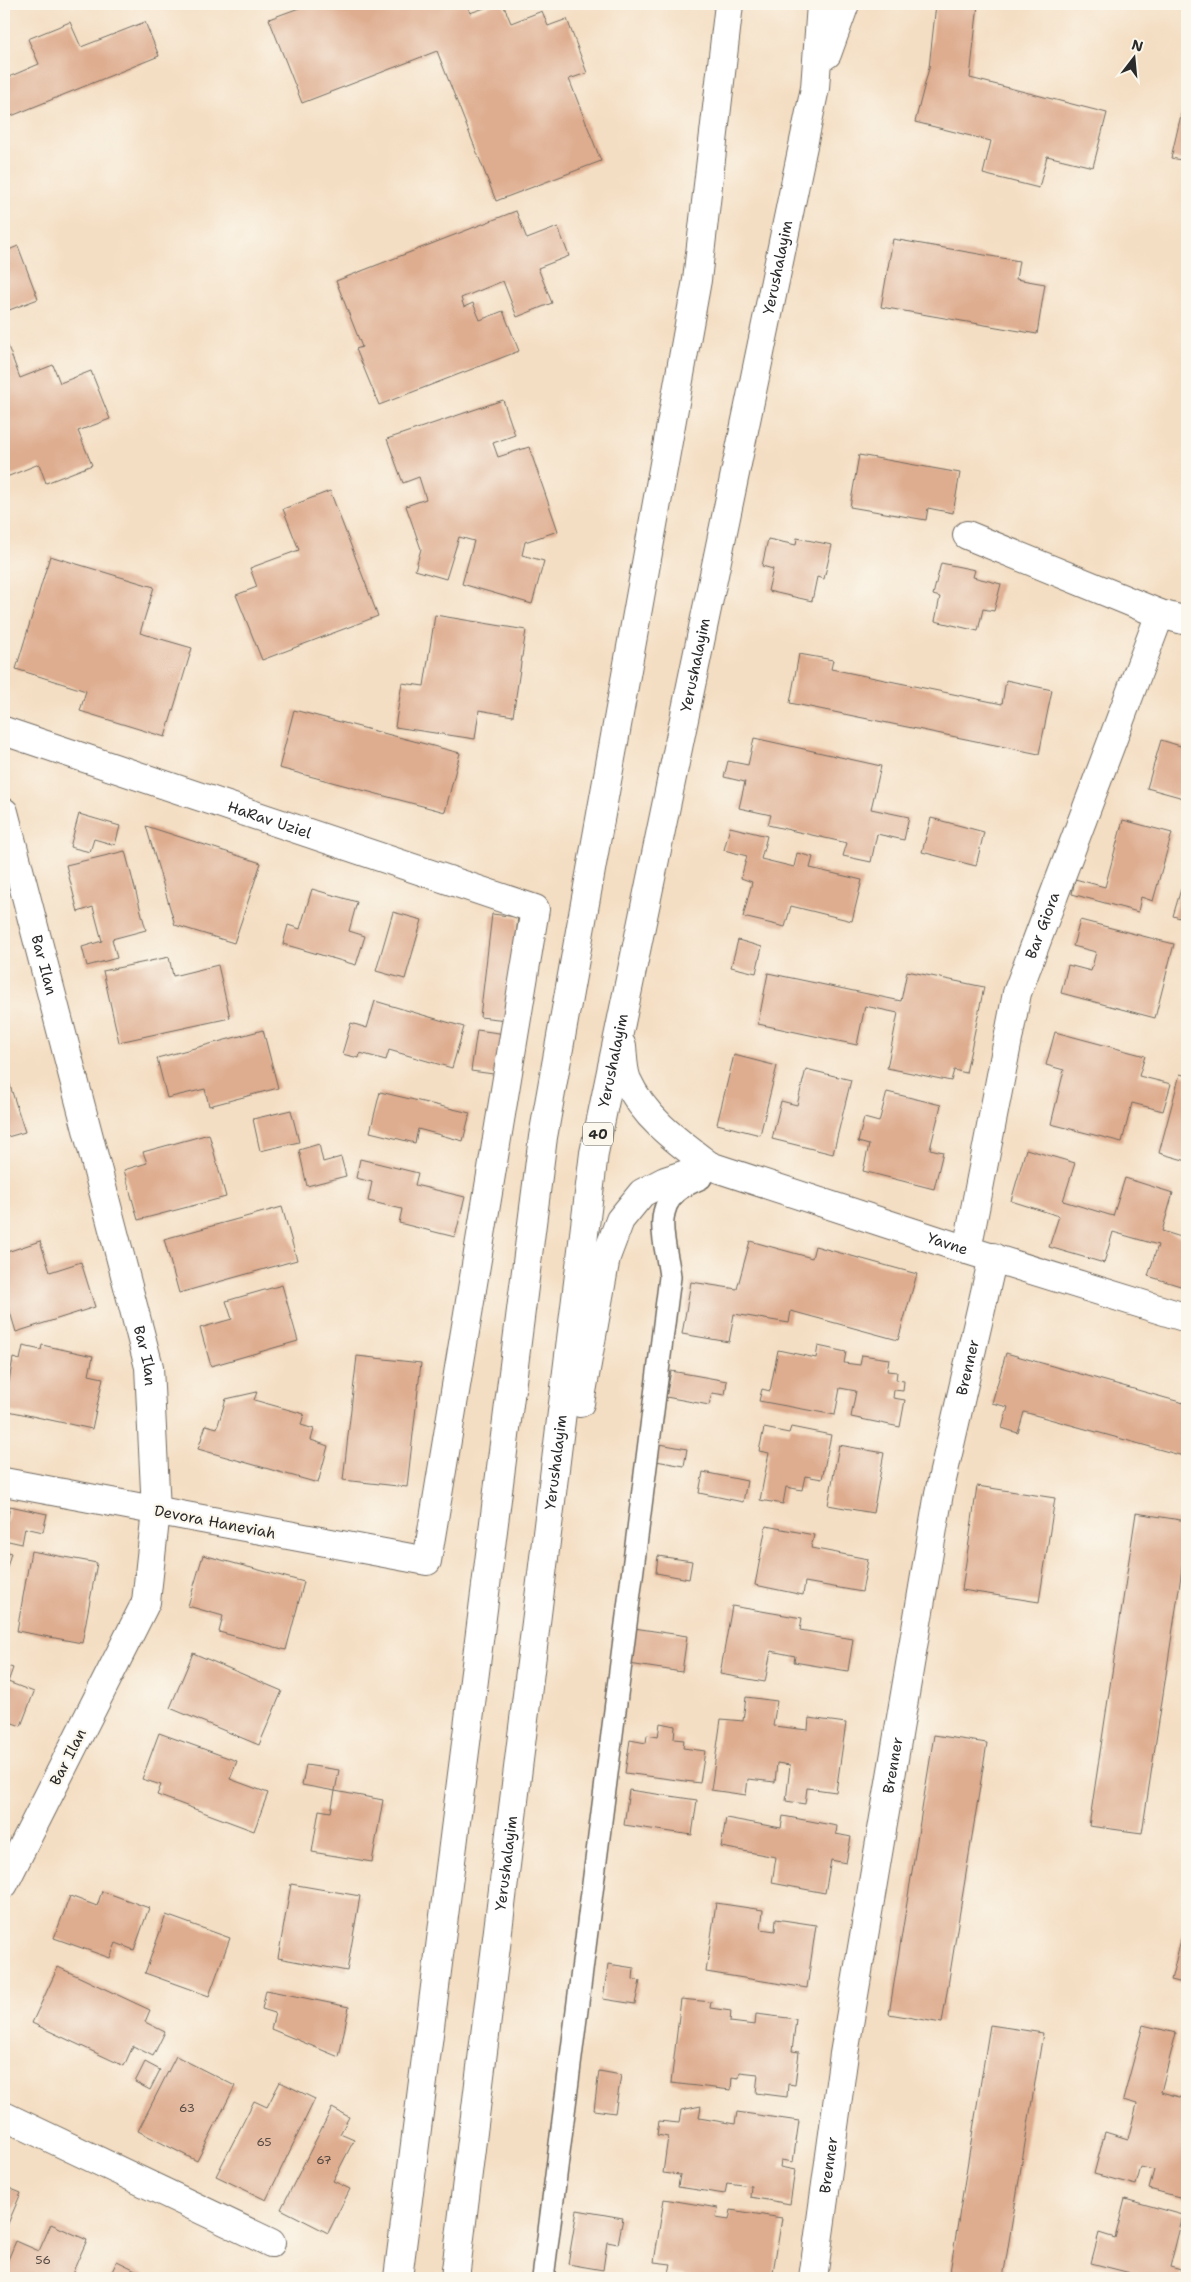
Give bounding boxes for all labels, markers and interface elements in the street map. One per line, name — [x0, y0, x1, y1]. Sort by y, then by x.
north arrow — [1108, 32, 1158, 82]
text: N — [1130, 35, 1145, 56]
street label: Yerushalayim — [758, 219, 797, 316]
street label: Yerushalayim — [676, 616, 715, 714]
street label: HaRav Uziel — [225, 797, 315, 844]
street label: Bar Giora — [1021, 889, 1064, 962]
street label: Bar Ilan — [27, 933, 61, 997]
street label: Yerushalayim — [594, 1012, 633, 1109]
road number: 40 — [583, 1122, 613, 1146]
street label: Yavne — [925, 1228, 971, 1260]
street label: Bar Ilan — [129, 1324, 160, 1386]
street label: Brenner — [952, 1337, 984, 1397]
street label: Yerushalayim — [540, 1414, 572, 1511]
street label: Devora Haneviah — [153, 1500, 277, 1544]
street label: Bar Ilan — [45, 1725, 91, 1789]
street label: Brenner — [878, 1735, 908, 1795]
street label: Yerushalayim — [490, 1814, 522, 1912]
house number: 63 — [179, 2100, 195, 2116]
house number: 65 — [256, 2134, 272, 2150]
street label: Brenner — [815, 2135, 842, 2195]
house number: 67 — [316, 2152, 332, 2168]
house number: 56 — [35, 2252, 51, 2268]

